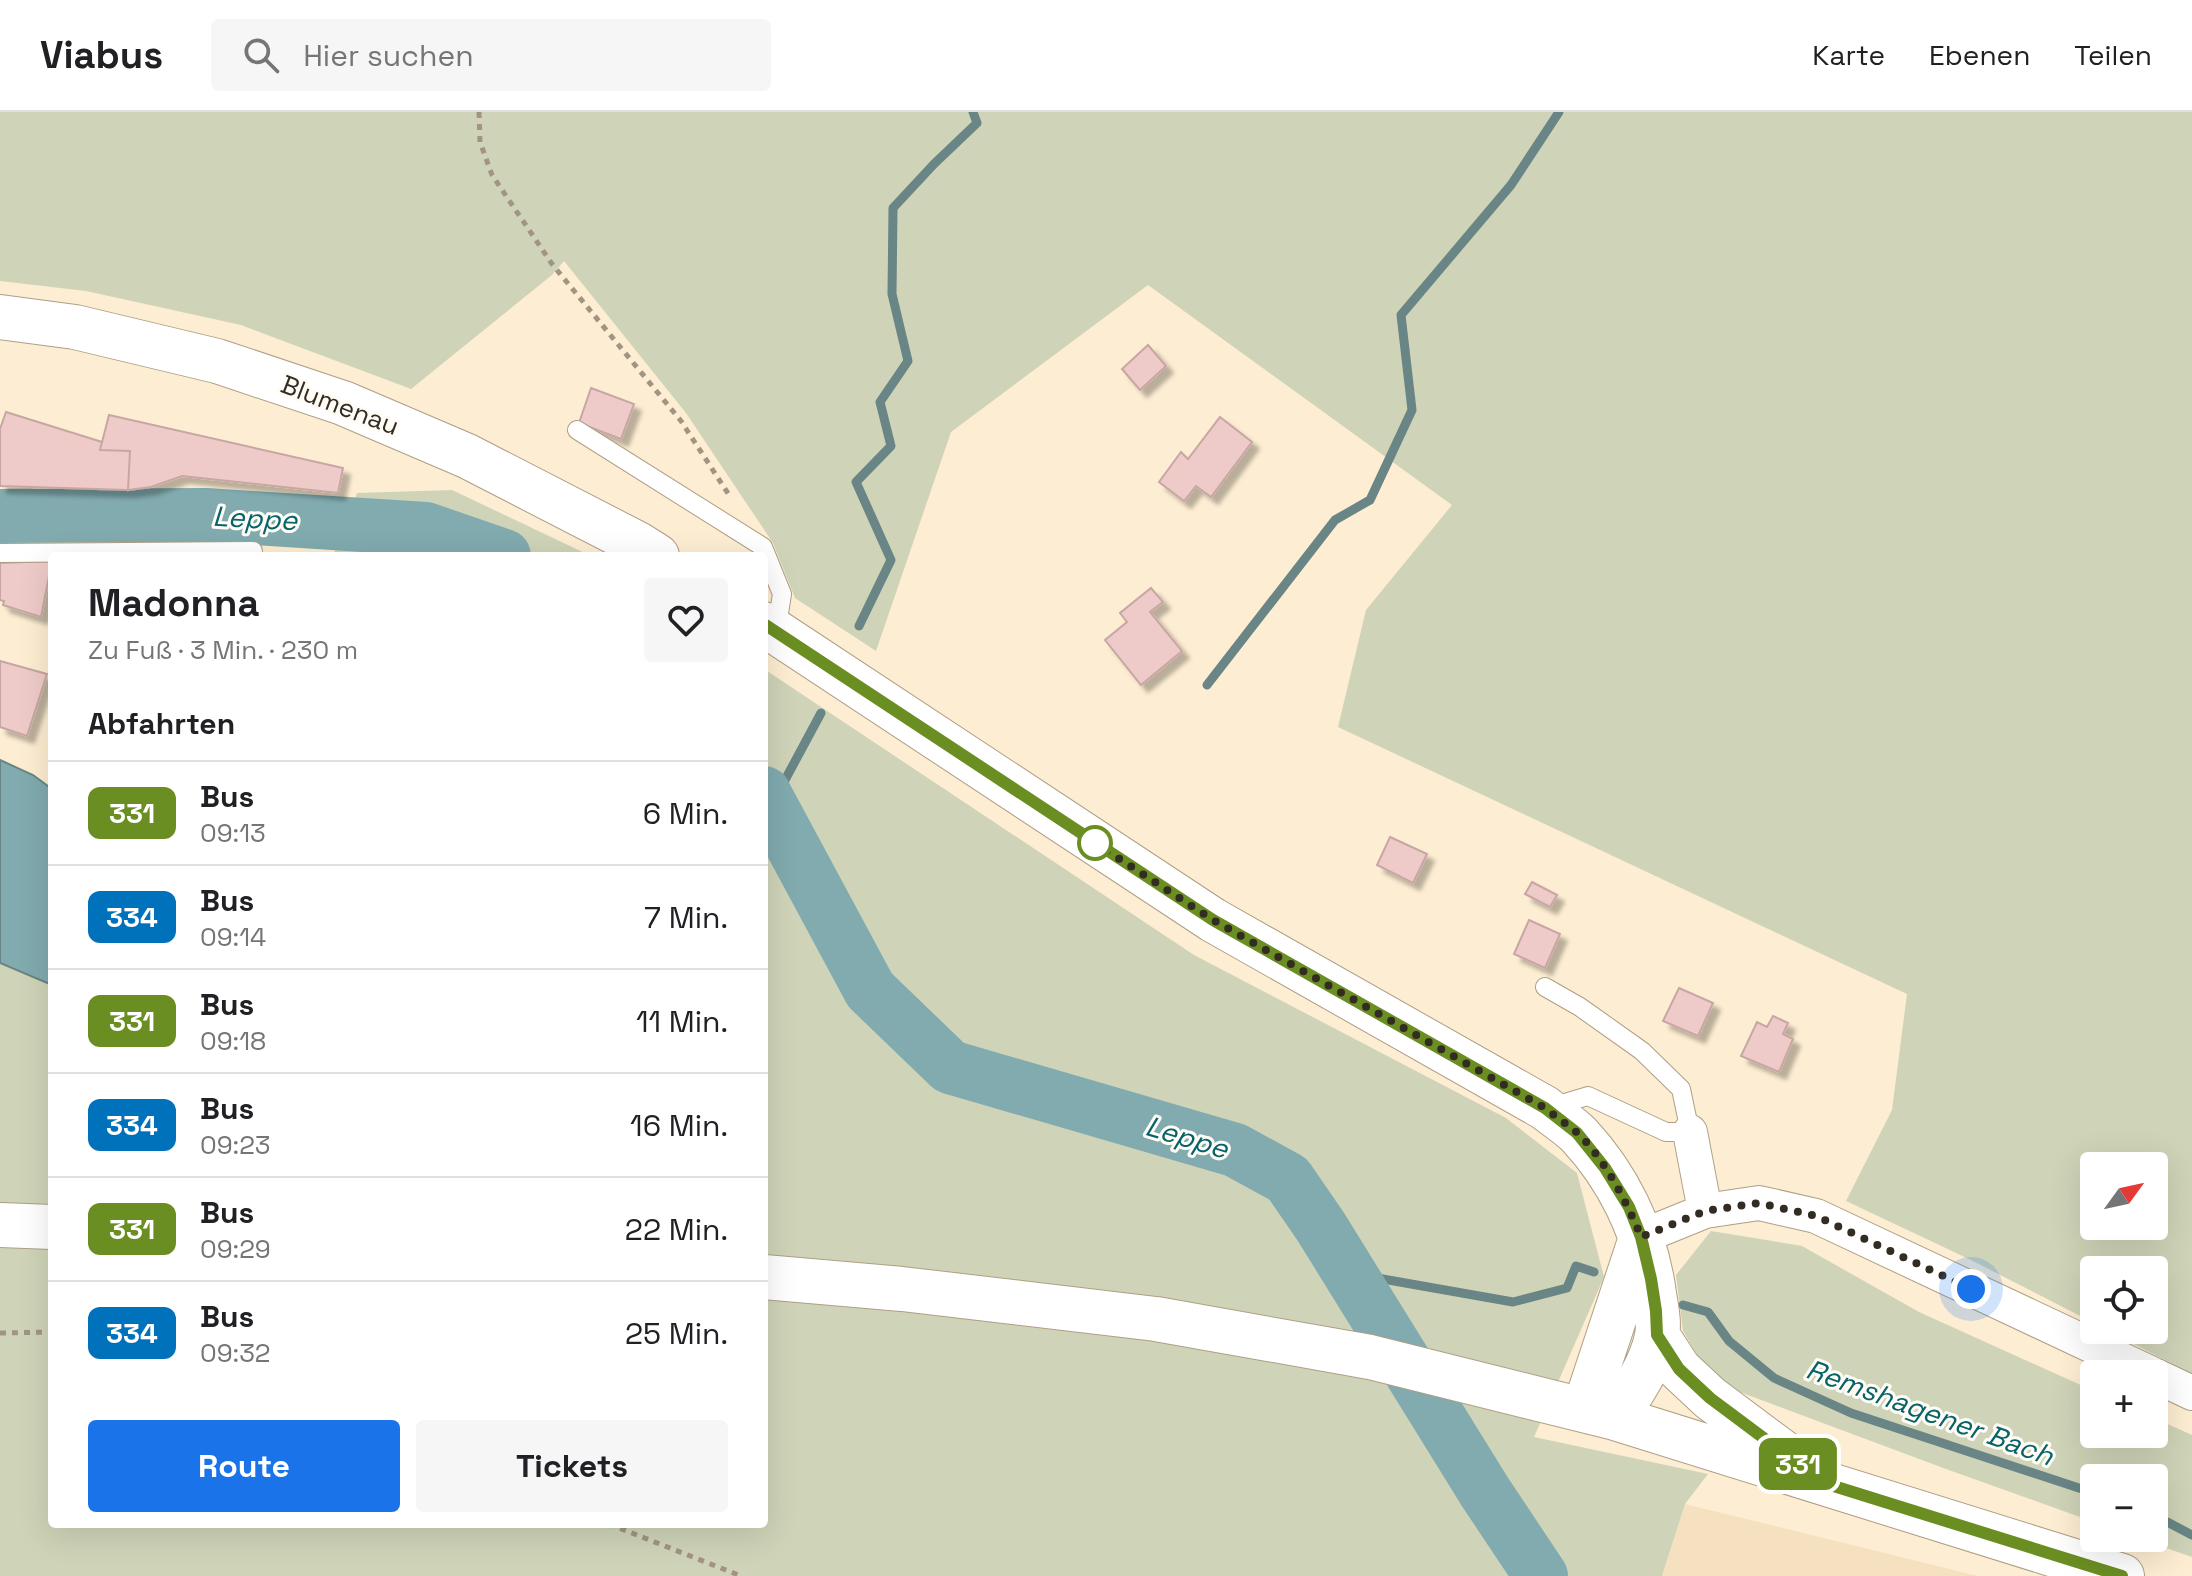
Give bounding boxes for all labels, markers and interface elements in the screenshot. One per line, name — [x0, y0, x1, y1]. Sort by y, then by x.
search box — [211, 19, 771, 91]
text: Viabus — [40, 31, 163, 79]
icon: search — [239, 33, 283, 77]
text: Hier suchen — [303, 36, 474, 75]
text: Karte — [1812, 37, 1885, 73]
text: Ebenen — [1929, 37, 2030, 73]
text: Teilen — [2074, 37, 2152, 73]
street label: Blumenau — [276, 367, 404, 443]
water label: Leppe — [212, 498, 300, 538]
button: heart — [644, 578, 728, 662]
text: Madonna — [88, 579, 259, 627]
text: Zu Fuß · 3 Min. · 230 m — [88, 633, 358, 667]
text: Abfahrten — [88, 704, 235, 743]
text: Bus — [200, 777, 254, 816]
text: 6 Min. — [643, 794, 728, 833]
text: 331 — [109, 795, 155, 831]
text: 09:13 — [200, 816, 266, 850]
unlabelled marker — [1078, 826, 1112, 860]
text: Bus — [200, 881, 254, 920]
text: 7 Min. — [644, 898, 728, 937]
text: 334 — [106, 899, 158, 935]
text: 09:14 — [200, 920, 266, 954]
text: Bus — [200, 985, 254, 1024]
text: 11 Min. — [636, 1002, 728, 1041]
text: 331 — [109, 1003, 155, 1039]
text: 09:18 — [200, 1024, 266, 1058]
text: Bus — [200, 1089, 254, 1128]
text: 16 Min. — [630, 1106, 728, 1145]
text: 334 — [106, 1107, 158, 1143]
water label: Leppe — [1141, 1107, 1234, 1167]
text: 09:23 — [200, 1128, 270, 1162]
north arrow — [2080, 1152, 2168, 1240]
map controls — [2080, 1152, 2168, 1552]
text: Bus — [200, 1193, 254, 1232]
text: 22 Min. — [625, 1210, 728, 1249]
text: 331 — [109, 1211, 155, 1247]
text: 09:29 — [200, 1232, 271, 1266]
button: locate — [2080, 1256, 2168, 1344]
your location — [1951, 1269, 1991, 1309]
text: Bus — [200, 1297, 254, 1336]
text: 25 Min. — [625, 1314, 728, 1353]
text: 334 — [106, 1315, 158, 1351]
text: 09:32 — [200, 1336, 271, 1370]
water label: Remshagener Bach — [1802, 1351, 2059, 1474]
button: + — [2080, 1360, 2168, 1448]
button: Route — [88, 1420, 400, 1512]
button: Tickets — [416, 1420, 728, 1512]
line badge: 331 — [1752, 1438, 1844, 1490]
text: 331 — [1775, 1446, 1821, 1482]
button: − — [2080, 1464, 2168, 1552]

